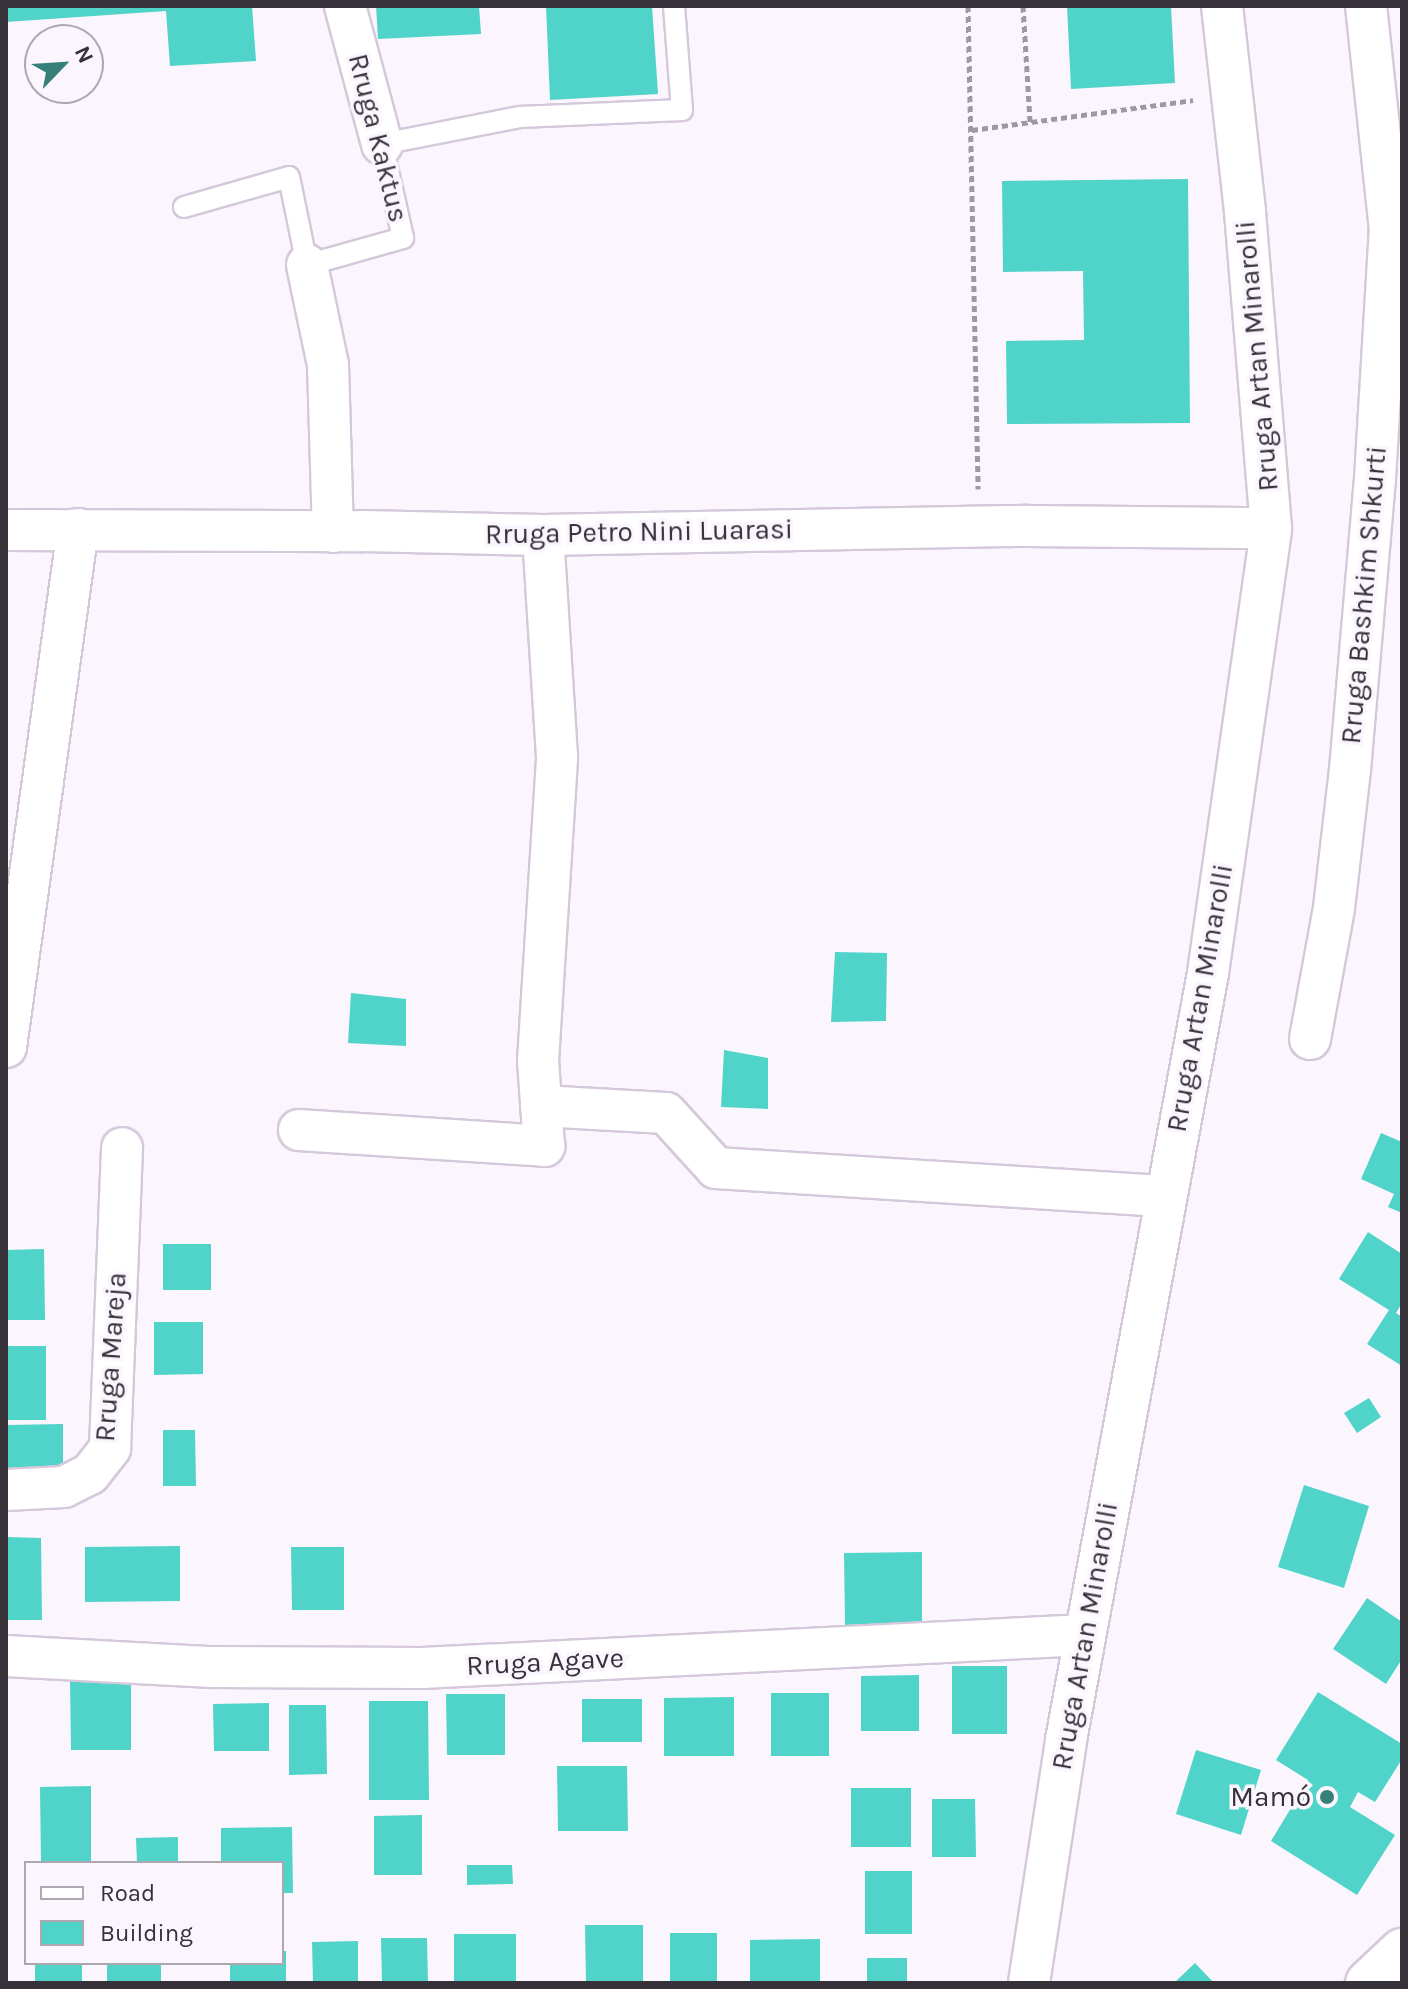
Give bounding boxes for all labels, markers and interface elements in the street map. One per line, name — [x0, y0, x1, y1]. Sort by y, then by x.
north arrow — [24, 24, 104, 104]
text: N — [69, 42, 99, 67]
street label: Rruga Kaktus — [341, 50, 415, 226]
street label: Rruga Artan Minarolli — [1228, 219, 1286, 493]
street label: Rruga Bashkim Shkurti — [1334, 445, 1394, 745]
street label: Rruga Petro Nini Luarasi — [485, 513, 793, 551]
street label: Rruga Artan Minarolli — [1160, 861, 1240, 1135]
street label: Rruga Mareja — [88, 1271, 134, 1443]
street label: Rruga Artan Minarolli — [1045, 1499, 1125, 1773]
street label: Rruga Agave — [465, 1641, 625, 1683]
place label: Mamó — [1230, 1780, 1311, 1814]
marker: Mamó — [1318, 1788, 1336, 1806]
legend — [24, 1861, 284, 1965]
text: Road — [100, 1879, 155, 1907]
text: Building — [100, 1919, 193, 1947]

